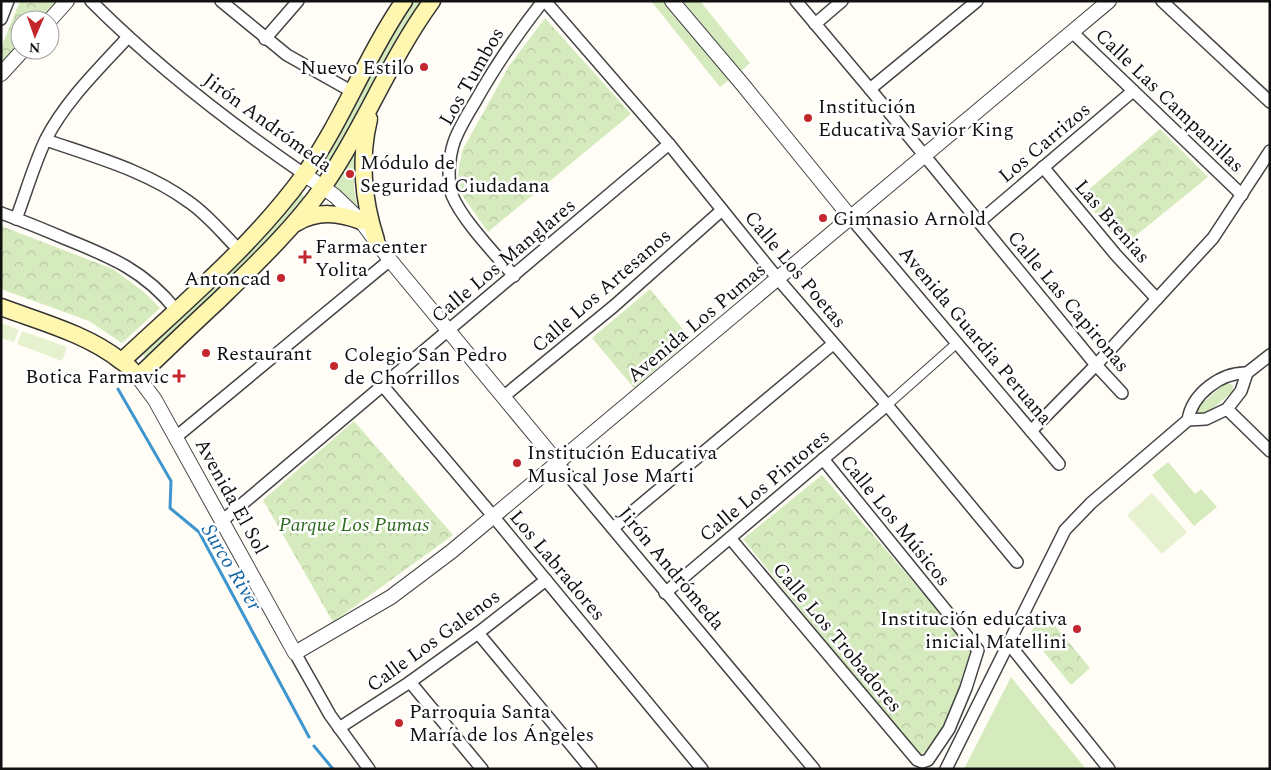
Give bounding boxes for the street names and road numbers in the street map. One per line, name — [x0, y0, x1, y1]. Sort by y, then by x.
street label: Calle Las Campanillas — [1088, 21, 1251, 180]
street label: Los Tumbos — [432, 22, 512, 131]
street label: Jirón Andrómeda — [196, 66, 339, 180]
street label: Los Carrizos — [992, 95, 1097, 190]
street label: Las Brenias — [1067, 173, 1157, 270]
street label: Calle Los Manglares — [425, 191, 583, 330]
street label: Calle Los Poetas — [737, 204, 854, 335]
street label: Calle Los Artesanos — [525, 221, 678, 360]
street label: Calle Las Capironas — [1000, 224, 1137, 379]
street label: Avenida Guardia Peruana — [891, 239, 1060, 432]
street label: Avenida Los Pumas — [620, 255, 773, 390]
street label: Calle Los Pintores — [693, 422, 837, 549]
street label: Avenida El Sol — [187, 433, 275, 560]
street label: Calle Los Músicos — [833, 448, 958, 593]
street label: Jirón Andrómeda — [610, 500, 732, 637]
street label: Los Labradores — [502, 504, 613, 628]
street label: Calle Los Trobadores — [765, 556, 909, 720]
street label: Calle Los Galenos — [360, 582, 507, 700]

